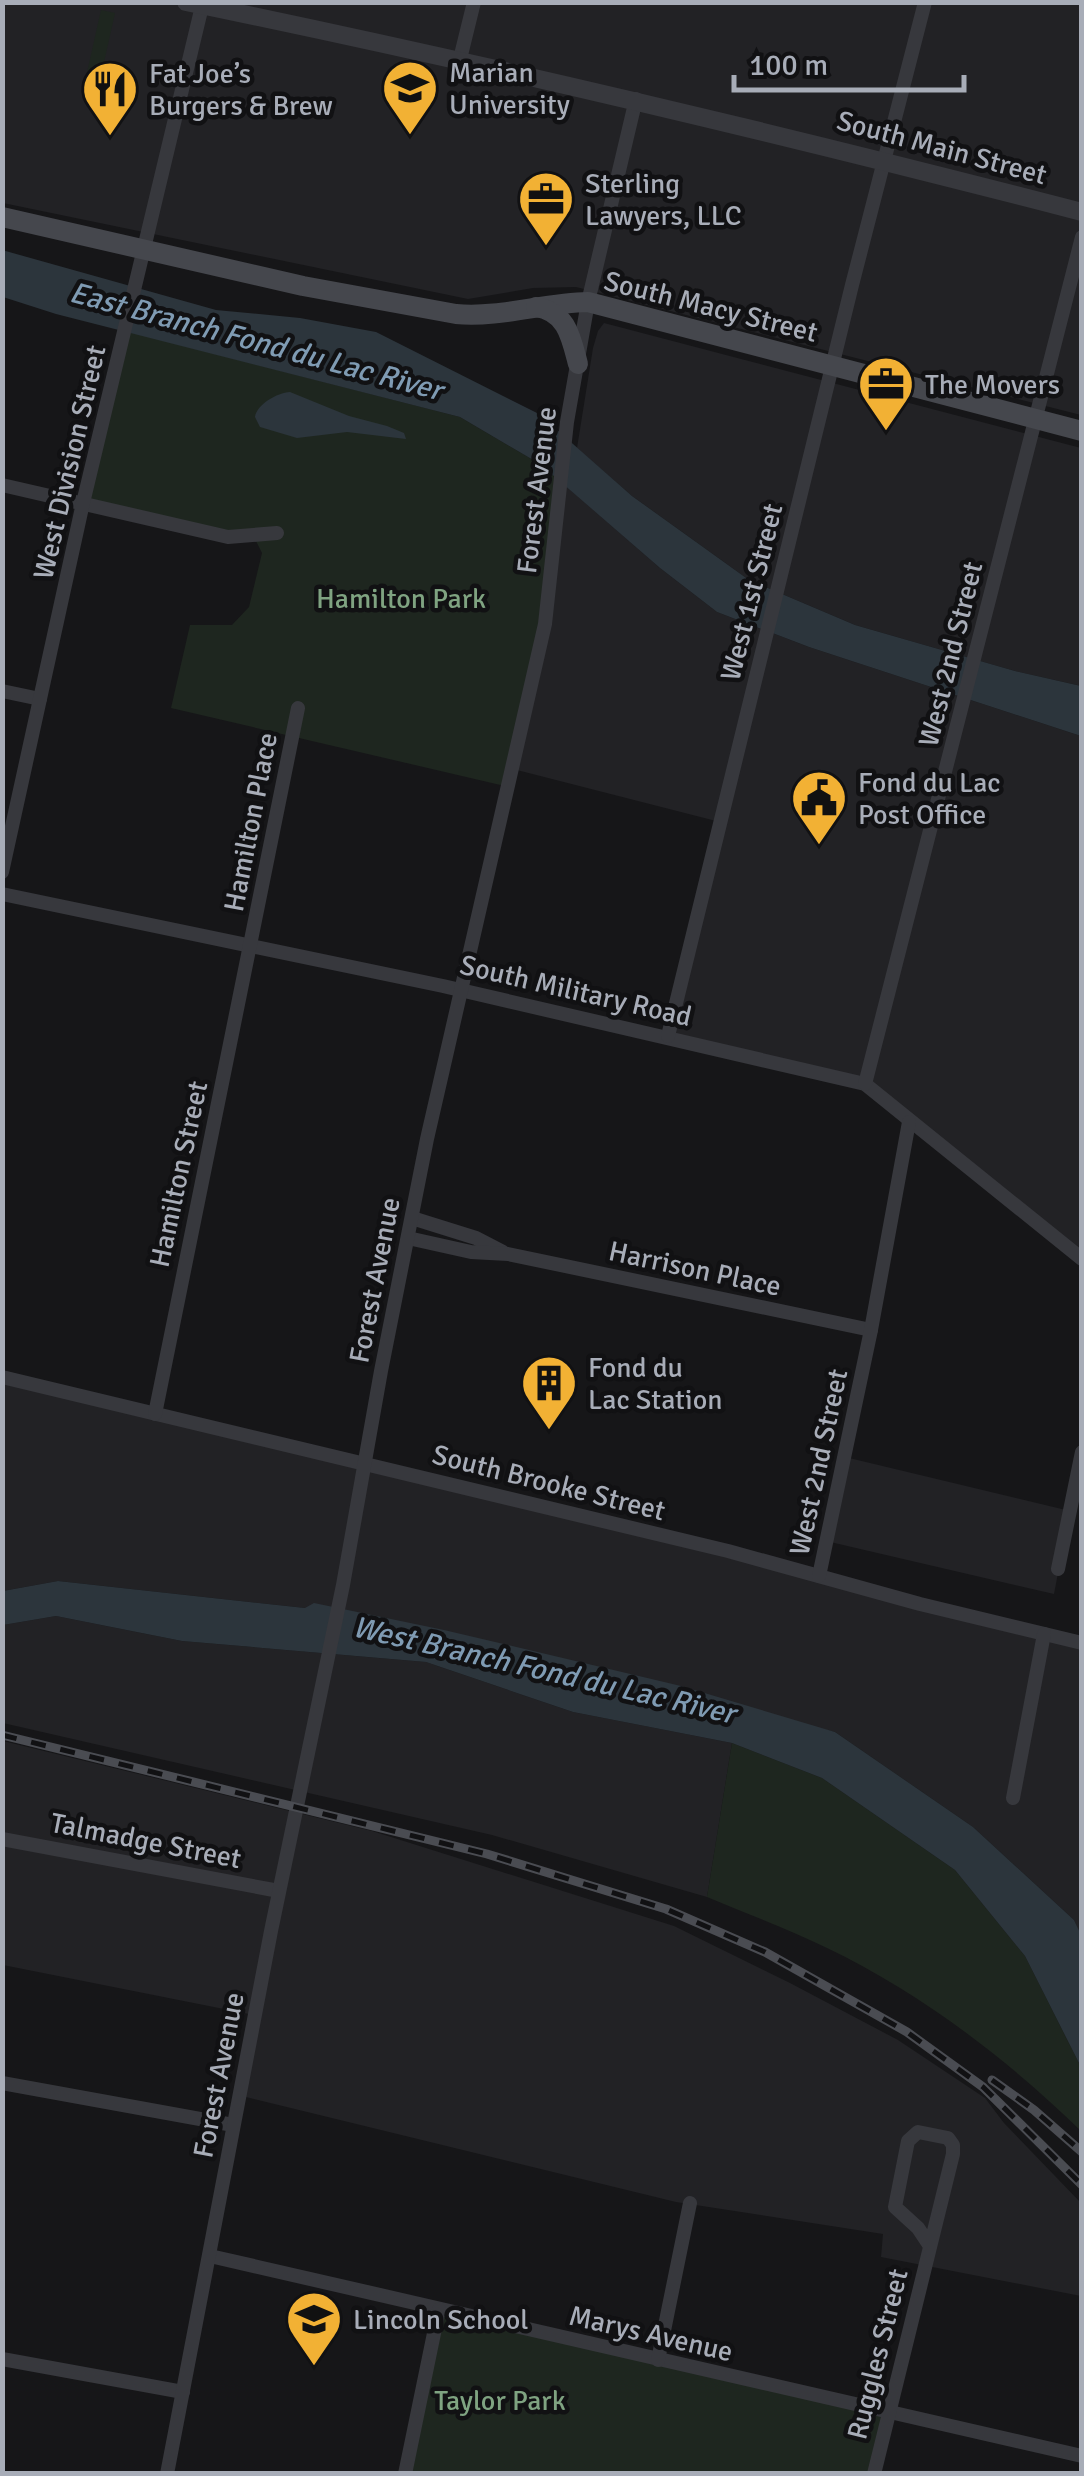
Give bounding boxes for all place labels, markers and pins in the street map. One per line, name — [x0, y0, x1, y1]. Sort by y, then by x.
place label: Marian University — [449, 56, 570, 122]
place label: Fat Joe’s Burgers & Brew — [149, 57, 333, 123]
school or university icon: Marian University — [380, 58, 440, 137]
restaurant icon: Fat Joe’s Burgers & Brew — [80, 59, 140, 138]
place label: Sterling Lawyers, LLC — [585, 167, 742, 233]
office icon: Sterling Lawyers, LLC — [516, 169, 576, 248]
office icon: The Movers — [856, 354, 916, 433]
place label: The Movers — [925, 368, 1060, 402]
place label: Fond du Lac Post Office — [858, 766, 1001, 832]
public building icon: Fond du Lac Post Office — [789, 768, 849, 847]
place label: Fond du Lac Station — [588, 1351, 722, 1417]
building icon: Fond du Lac Station — [519, 1353, 579, 1432]
school or university icon: Lincoln School — [284, 2289, 344, 2368]
place label: Lincoln School — [353, 2303, 529, 2337]

